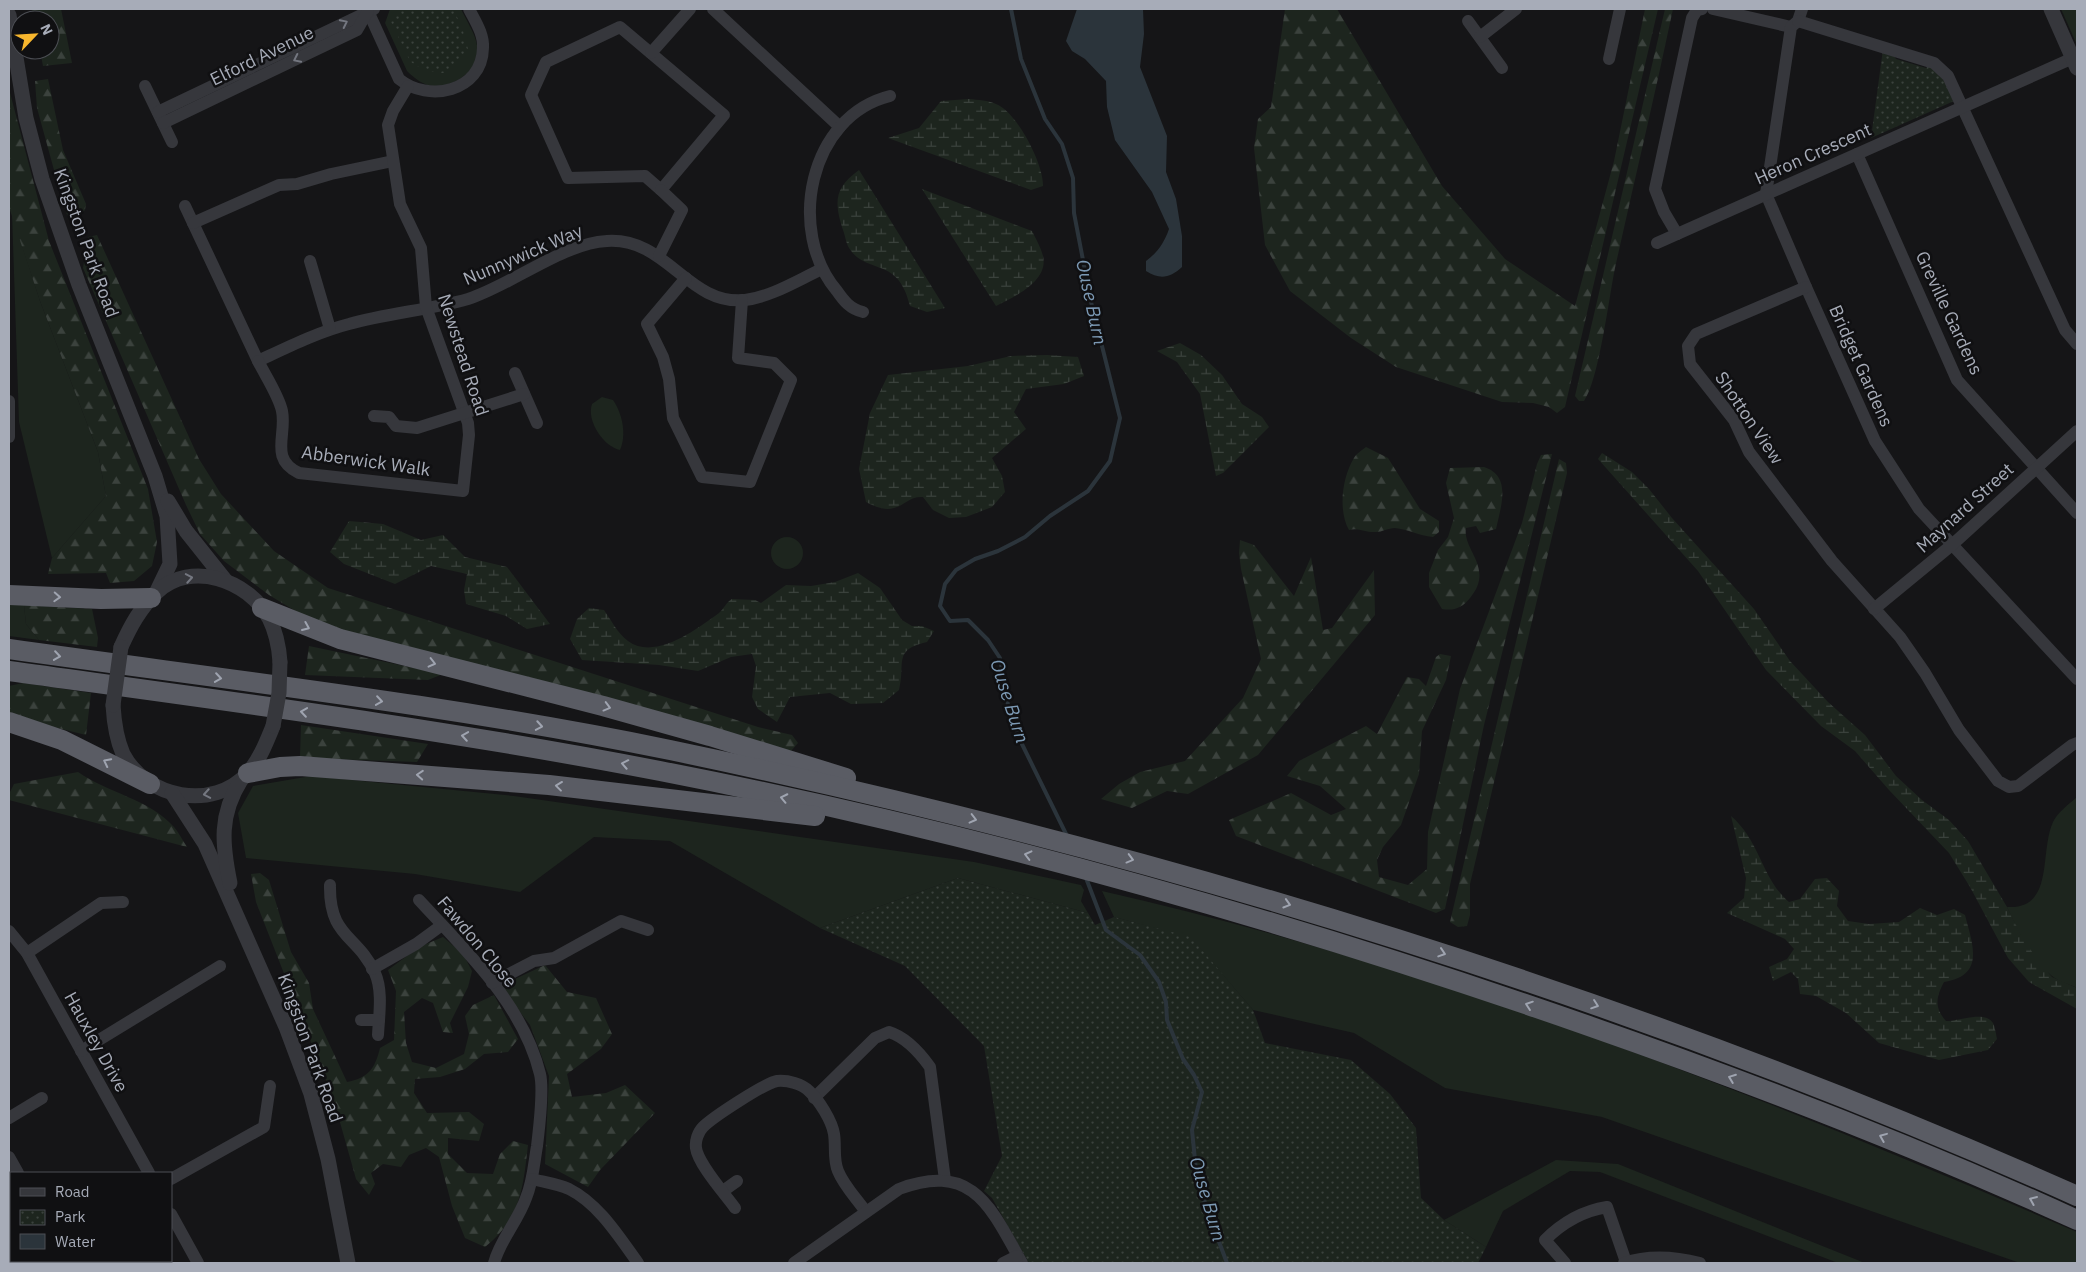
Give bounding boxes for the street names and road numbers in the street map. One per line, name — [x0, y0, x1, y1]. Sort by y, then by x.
street label: Elford Avenue — [206, 21, 317, 91]
street label: Heron Crescent — [1751, 118, 1875, 190]
street label: Kingston Park Road — [49, 165, 124, 321]
street label: Nunnywick Way — [460, 219, 586, 290]
street label: Greville Gardens — [1911, 247, 1988, 378]
street label: Newstead Road — [433, 291, 494, 419]
street label: Bridget Gardens — [1824, 301, 1899, 430]
street label: Shotton View — [1710, 367, 1789, 469]
street label: Abberwick Walk — [300, 440, 433, 481]
street label: Maynard Street — [1911, 458, 2018, 557]
street label: Fawdon Close — [432, 891, 522, 992]
street label: Kingston Park Road — [273, 970, 348, 1126]
street label: Hauxley Drive — [59, 987, 134, 1096]

